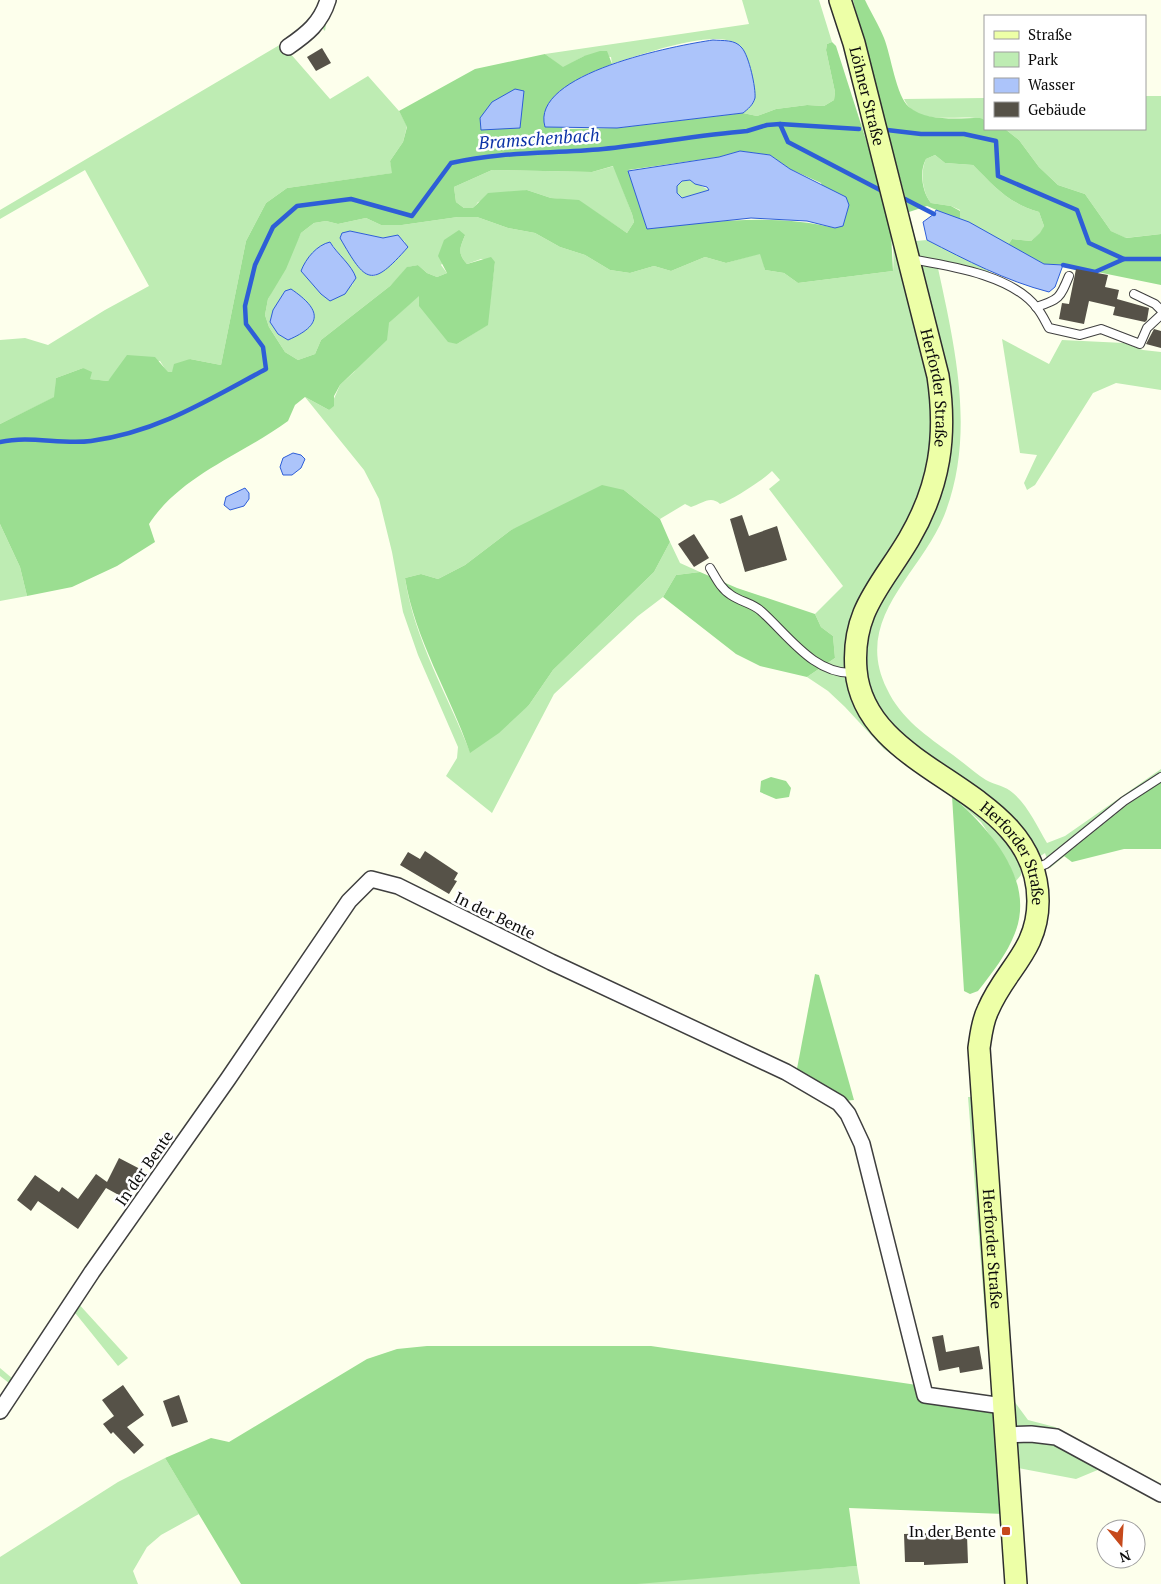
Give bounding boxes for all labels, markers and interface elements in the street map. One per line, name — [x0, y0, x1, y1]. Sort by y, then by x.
legend — [984, 15, 1146, 130]
text: Straße — [1028, 24, 1072, 44]
street label: Löhner Straße — [844, 44, 891, 148]
text: Park — [1028, 49, 1058, 69]
text: Wasser — [1028, 74, 1075, 94]
text: Gebäude — [1028, 99, 1086, 119]
water label: Bramschenbach — [476, 122, 600, 154]
street label: Herforder Straße — [915, 326, 953, 448]
street label: Herforder Straße — [976, 796, 1049, 905]
street label: In der Bente — [451, 886, 539, 944]
street label: In der Bente — [110, 1126, 178, 1210]
street label: Herforder Straße — [978, 1188, 1008, 1310]
north arrow — [1096, 1519, 1146, 1569]
place label: In der Bente — [909, 1520, 996, 1542]
marker: In der Bente — [1000, 1525, 1012, 1537]
text: N — [1117, 1546, 1133, 1568]

